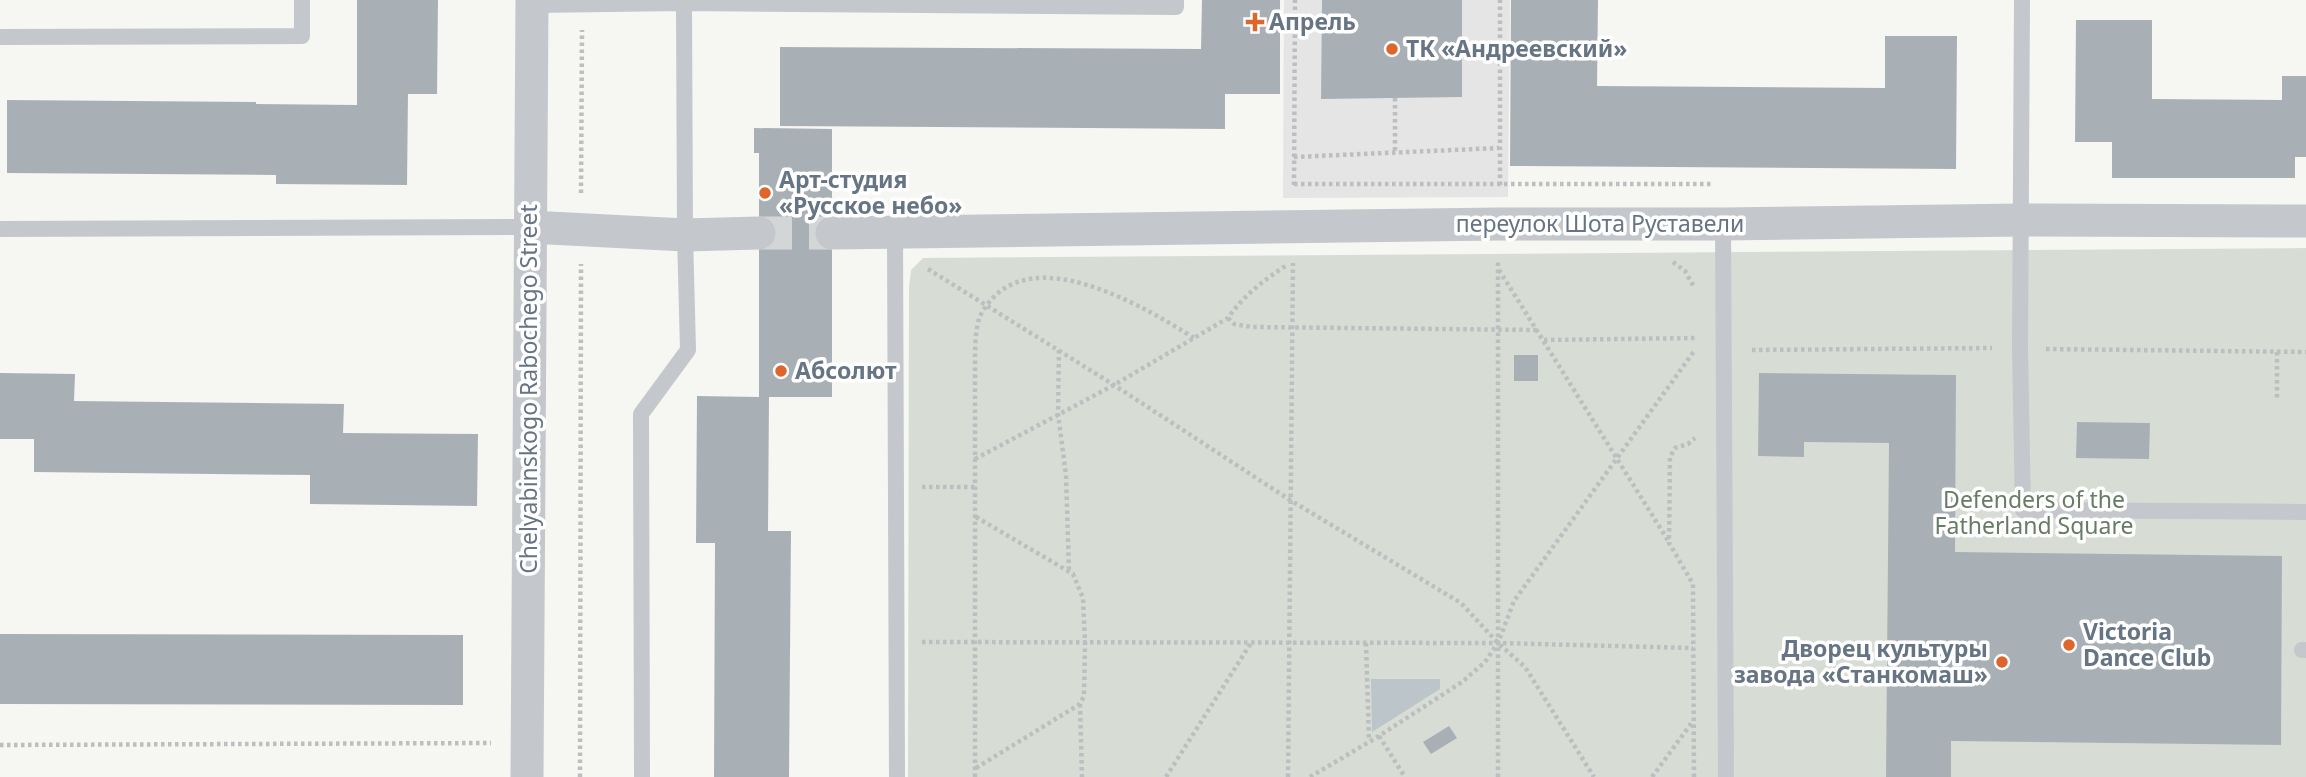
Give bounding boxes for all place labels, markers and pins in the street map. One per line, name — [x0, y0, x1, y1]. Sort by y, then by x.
place label: Апрель — [1269, 5, 1356, 37]
marker: Апрель — [1247, 14, 1263, 30]
place label: ТК «Андреевский» — [1406, 32, 1627, 64]
marker: ТК «Андреевский» — [1384, 41, 1400, 57]
place label: Арт-студия «Русское небо» — [779, 163, 962, 221]
marker: Арт-студия «Русское небо» — [757, 185, 773, 201]
place label: Абсолют — [795, 354, 897, 386]
marker: Абсолют — [773, 363, 789, 379]
place label: Victoria Dance Club — [2083, 615, 2211, 673]
place label: Дворец культуры завода «Станкомаш» — [1734, 632, 1988, 690]
marker: Victoria Dance Club — [2061, 637, 2077, 653]
marker: Дворец культуры завода «Станкомаш» — [1994, 654, 2010, 670]

